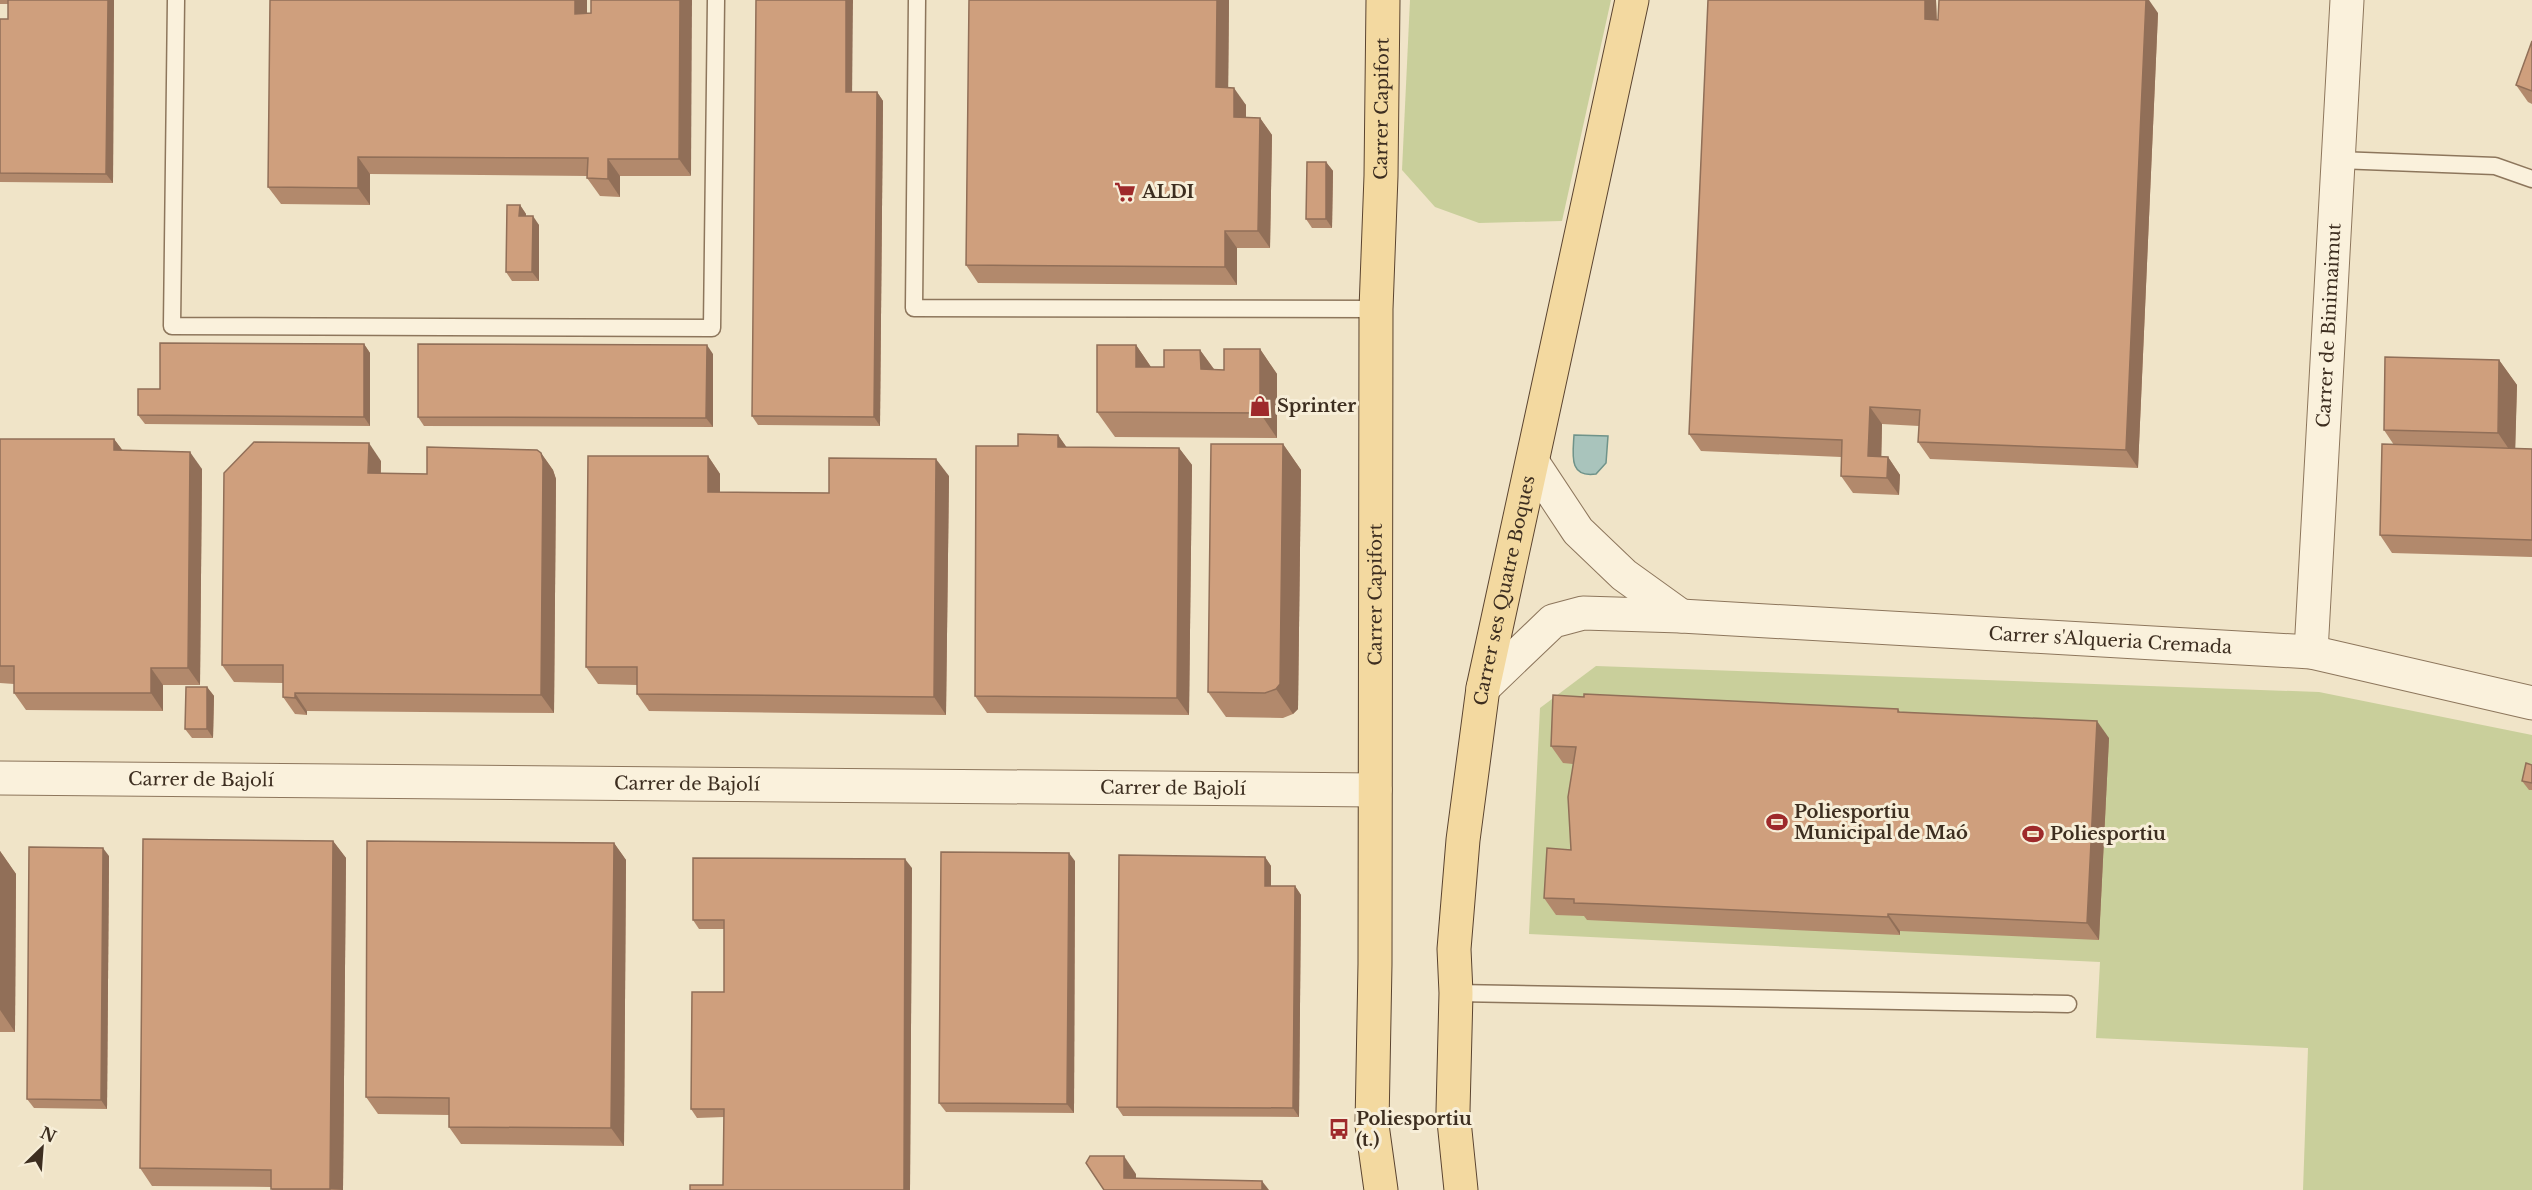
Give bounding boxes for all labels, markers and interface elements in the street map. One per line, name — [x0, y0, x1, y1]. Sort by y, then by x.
street label: Carrer Capifort — [1370, 37, 1394, 180]
supermarket icon: ALDI — [1113, 180, 1137, 204]
place label: ALDI — [1141, 181, 1194, 203]
street label: Carrer de Binimaimut — [2312, 222, 2346, 428]
shop icon: Sprinter — [1248, 394, 1272, 418]
place label: Sprinter — [1277, 395, 1356, 417]
street label: Carrer ses Quatre Boques — [1470, 473, 1540, 707]
street label: Carrer Capifort — [1364, 523, 1387, 666]
street label: Carrer s'Alqueria Cremada — [1988, 623, 2233, 658]
street label: Carrer de Bajolí — [128, 768, 275, 791]
street label: Carrer de Bajolí — [614, 772, 761, 796]
street label: Carrer de Bajolí — [1100, 777, 1247, 800]
place label: Poliesportiu Municipal de Maó — [1794, 801, 1968, 844]
sports icon: Poliesportiu Municipal de Maó — [1765, 810, 1789, 834]
sports icon: Poliesportiu — [2021, 822, 2045, 846]
place label: Poliesportiu — [2050, 823, 2166, 845]
place label: Poliesportiu (t.) — [1356, 1108, 1472, 1151]
bus stop icon: Poliesportiu (t.) — [1327, 1117, 1351, 1141]
north arrow — [12, 1118, 72, 1178]
text: N — [37, 1122, 59, 1147]

